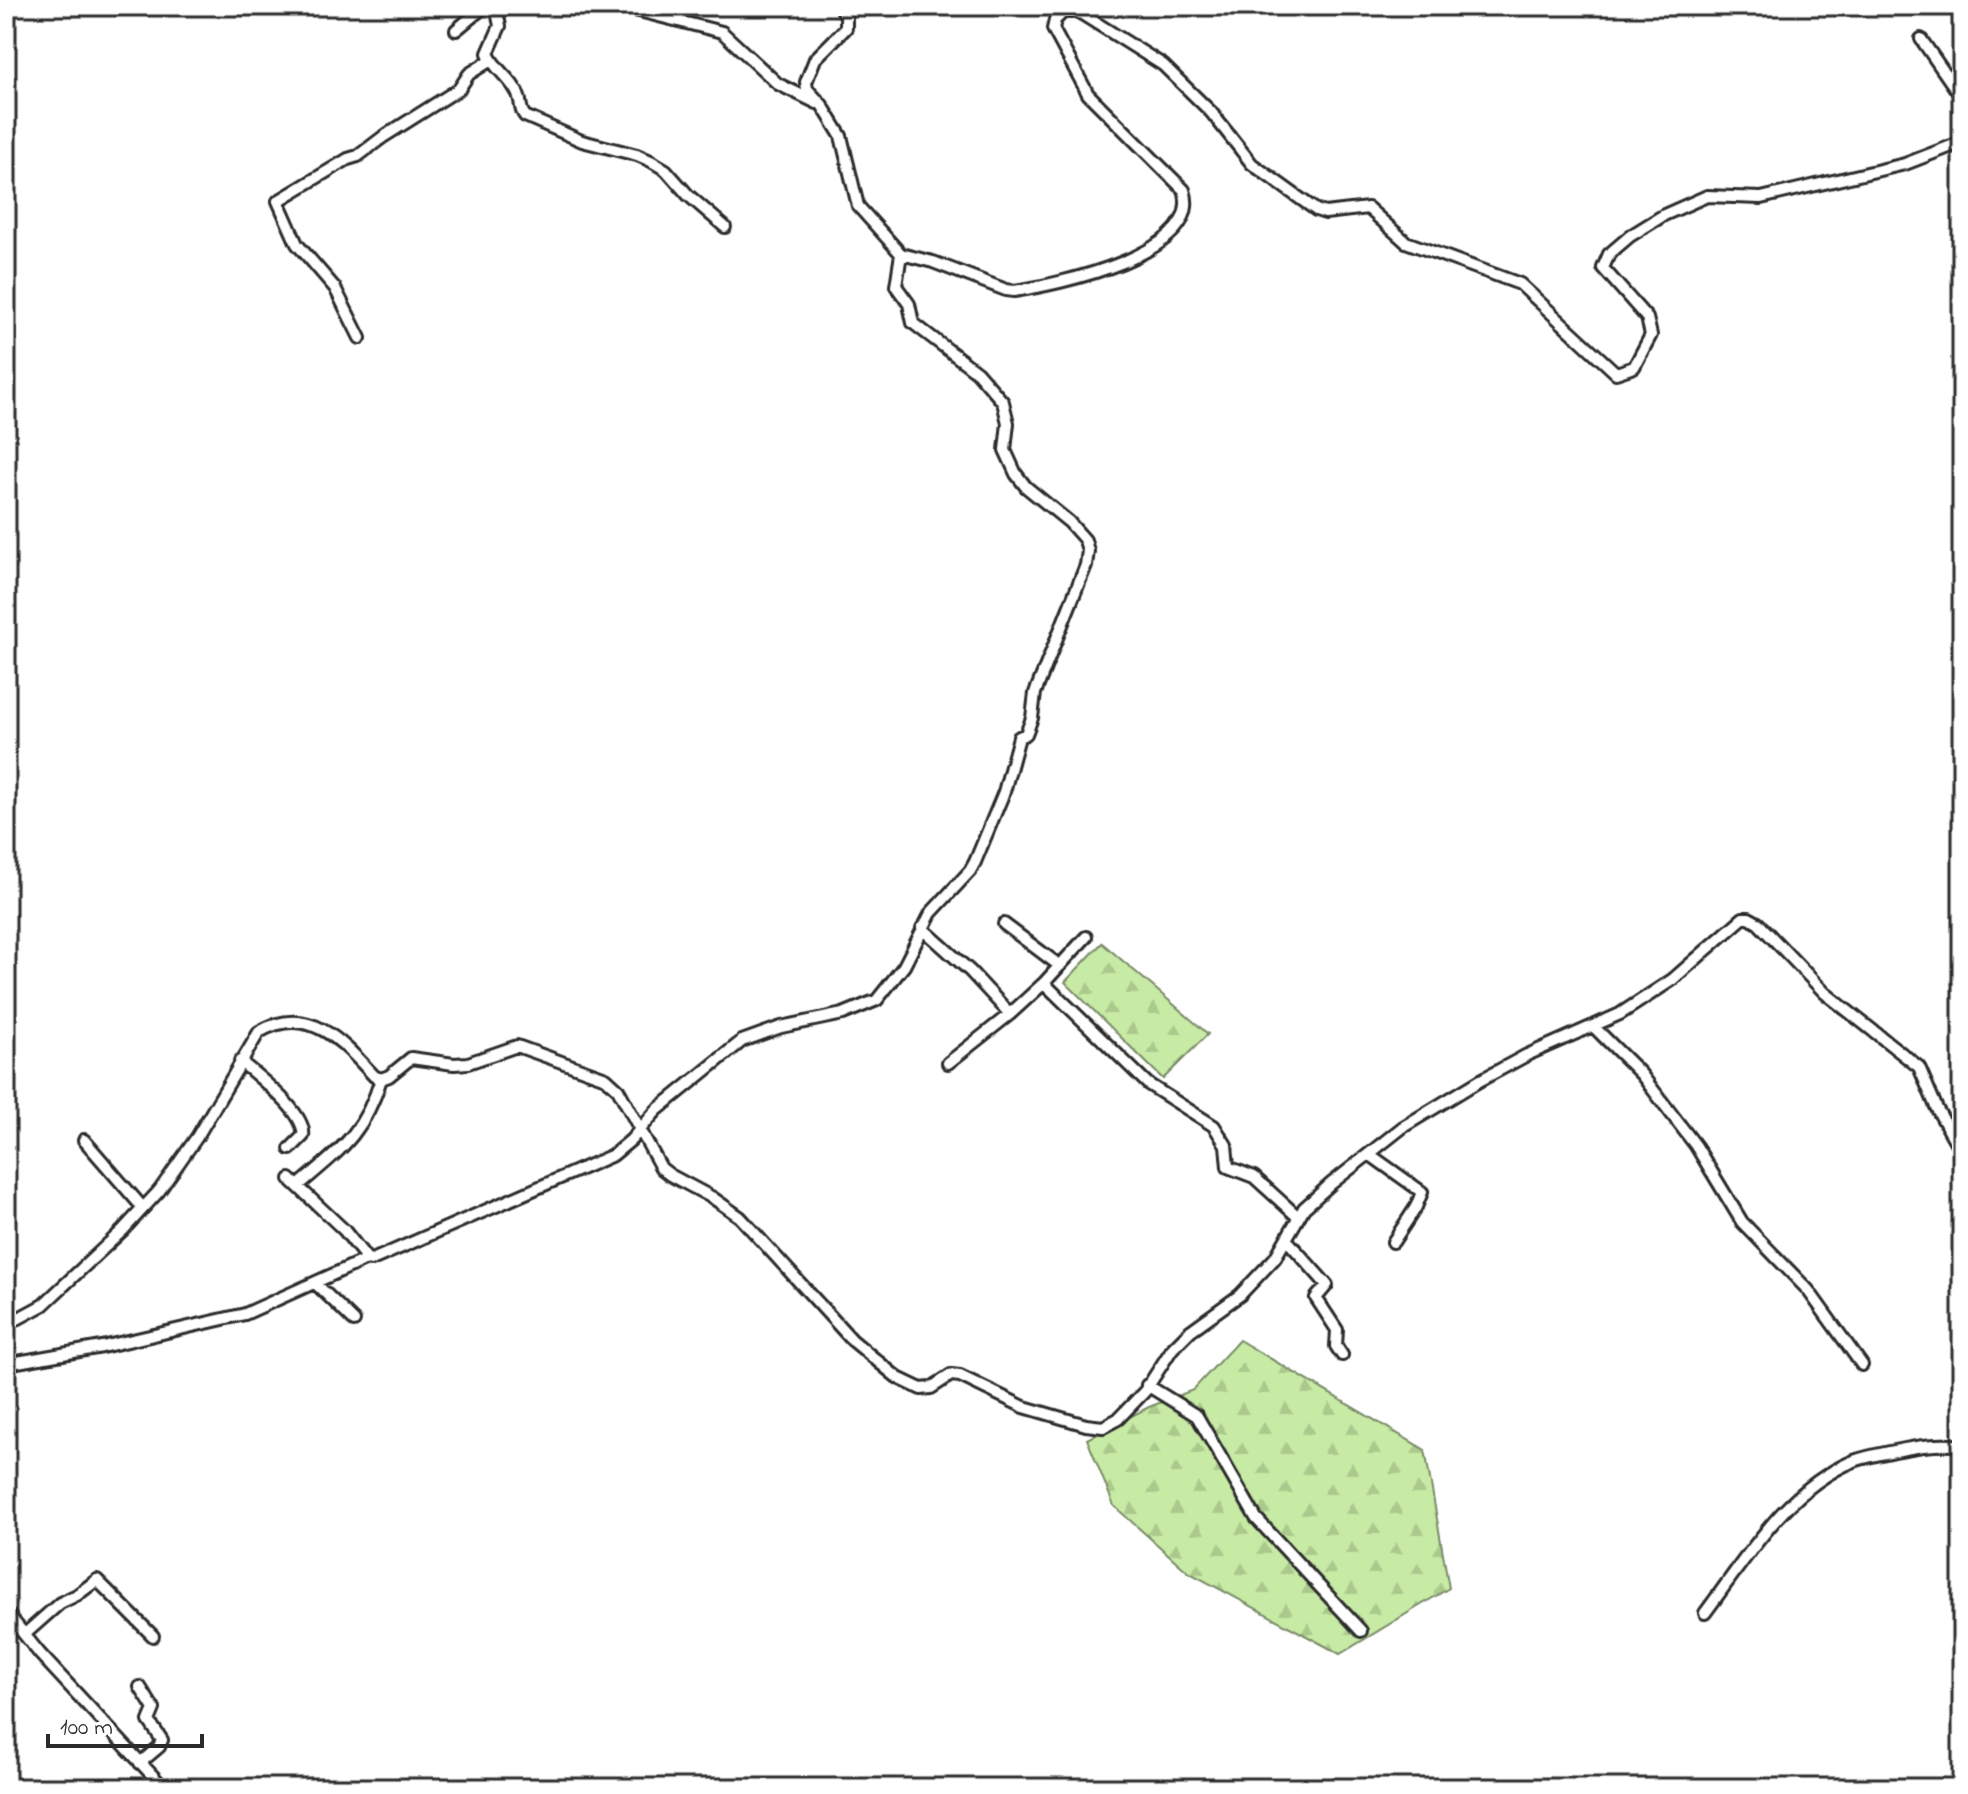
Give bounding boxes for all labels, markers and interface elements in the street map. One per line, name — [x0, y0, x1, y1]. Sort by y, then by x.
scale bar — [48, 1698, 202, 1748]
text: 100 m — [60, 1711, 113, 1746]

